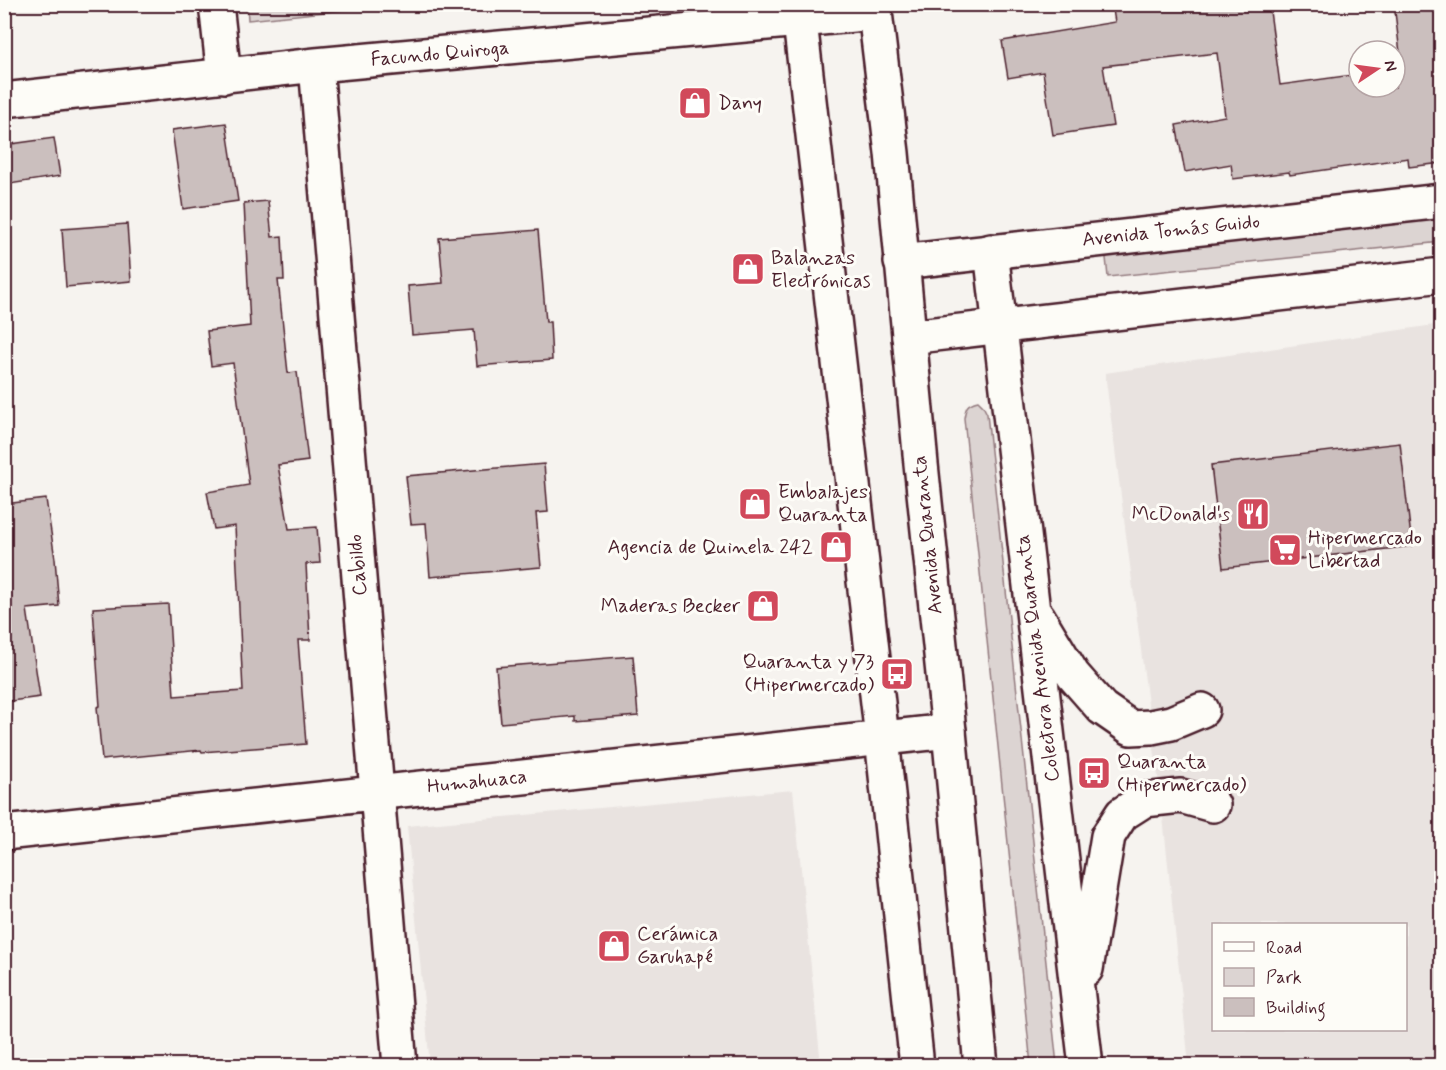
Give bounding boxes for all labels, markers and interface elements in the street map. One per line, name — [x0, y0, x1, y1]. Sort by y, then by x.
street label: Facundo Quiroga — [370, 34, 510, 74]
north arrow — [1347, 39, 1407, 99]
text: N — [1379, 58, 1402, 74]
shop icon: Dany — [677, 85, 713, 121]
place label: Dany — [718, 90, 762, 117]
street label: Avenida Tomás Guido — [1081, 208, 1261, 254]
place label: Balanzas Electrónicas — [771, 245, 871, 295]
shop icon: Balanzas Electrónicas — [730, 251, 766, 287]
street label: Avenida Quaranta — [906, 454, 950, 616]
place label: Embalajes Quaranta — [778, 479, 868, 529]
shop icon: Embalajes Quaranta — [737, 486, 773, 522]
restaurant icon: McDonald's — [1235, 496, 1271, 532]
place label: McDonald's — [1132, 501, 1230, 528]
place label: Hipermercado Libertad — [1308, 525, 1422, 575]
shop icon: Agencia de Quinela 242 — [818, 529, 854, 565]
supermarket icon: Hipermercado Libertad — [1267, 532, 1303, 568]
street label: Cabildo — [342, 533, 374, 597]
street label: Colectora Avenida Quaranta — [1009, 533, 1067, 783]
place label: Agencia de Quinela 242 — [607, 534, 813, 561]
shop icon: Maderas Becker — [745, 588, 781, 624]
place label: Maderas Becker — [601, 593, 741, 620]
place label: Quaranta y 73 (Hipermercado) — [743, 649, 874, 699]
bus stop icon: Quaranta y 73 (Hipermercado) — [879, 656, 915, 692]
place label: Quaranta (Hipermercado) — [1117, 749, 1246, 799]
bus stop icon: Quaranta (Hipermercado) — [1076, 755, 1112, 791]
street label: Humahuaca — [426, 763, 528, 801]
place label: Cerámica Garuhapé — [637, 921, 718, 971]
legend — [1212, 923, 1407, 1031]
shop icon: Cerámica Garuhapé — [596, 928, 632, 964]
text: Road — [1266, 936, 1302, 960]
text: Park — [1266, 966, 1302, 990]
text: Building — [1266, 996, 1326, 1022]

